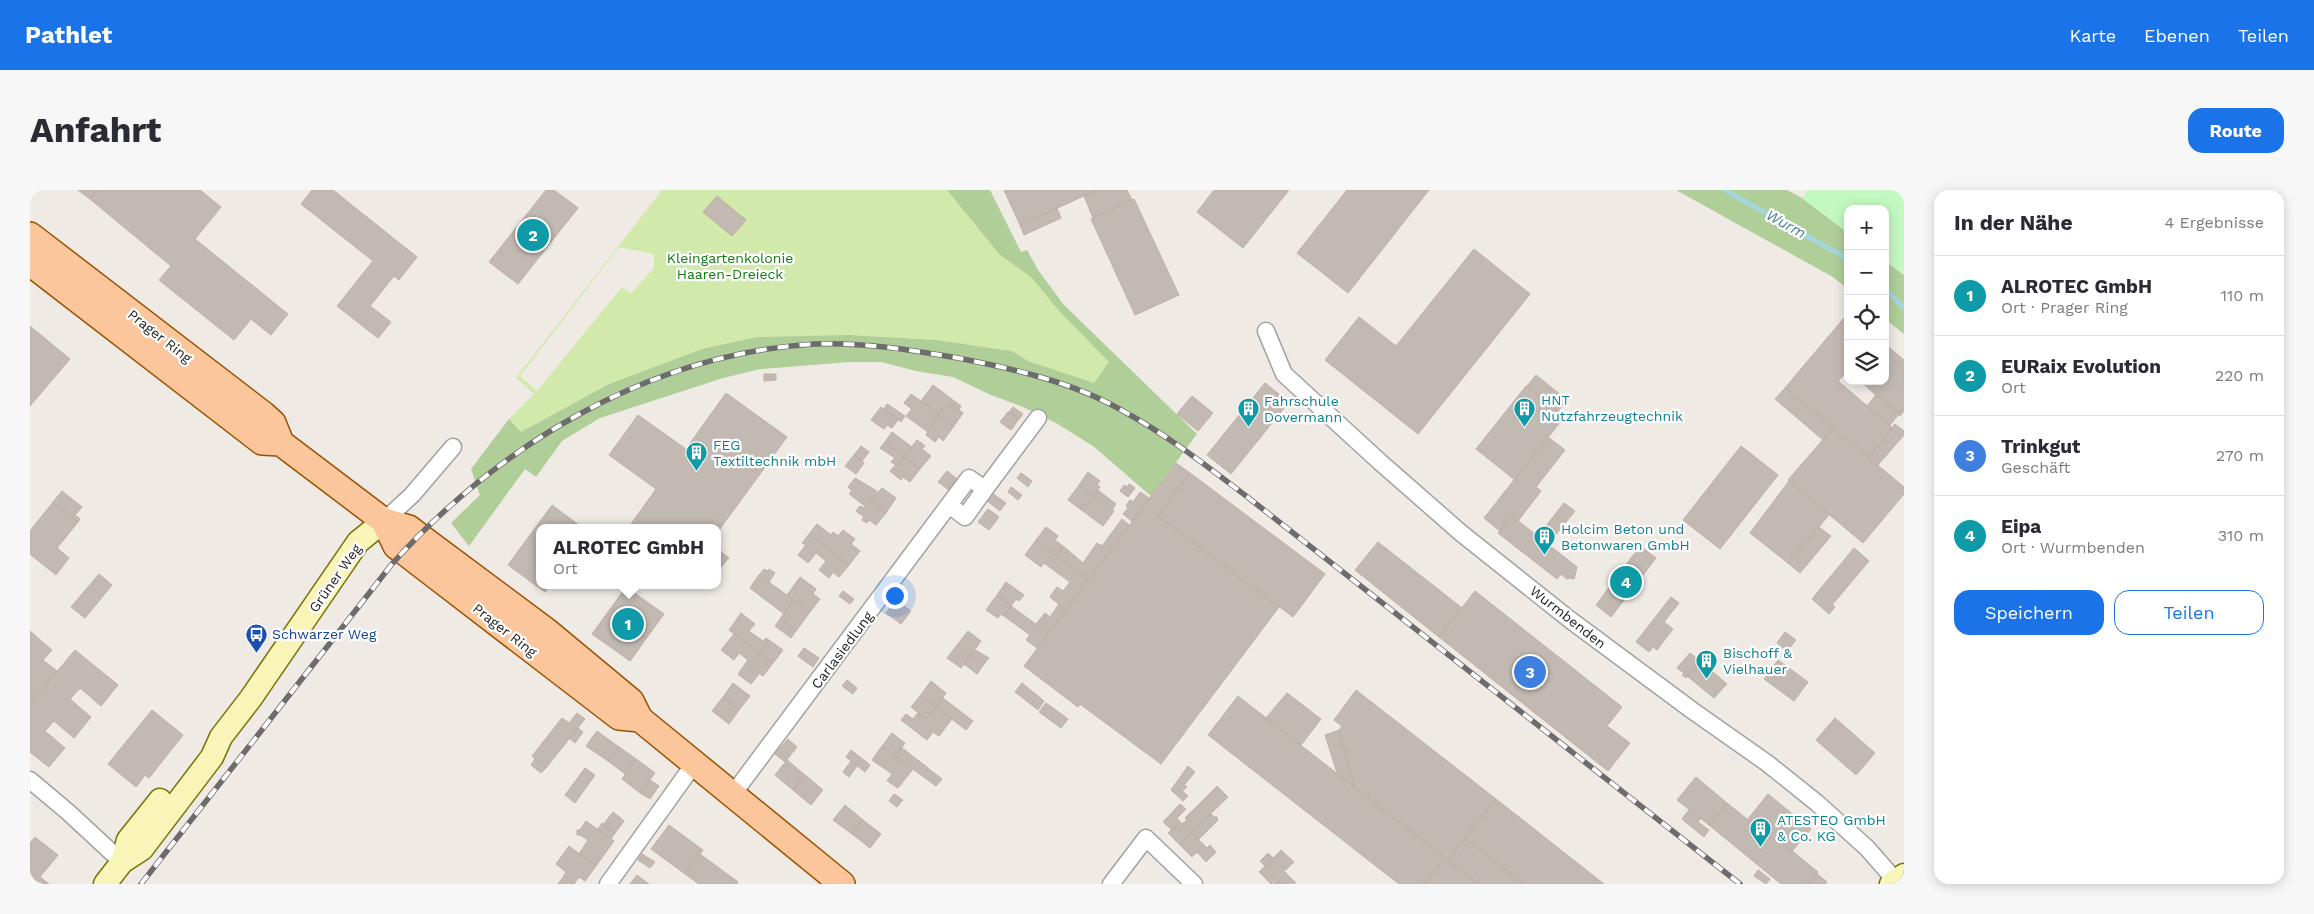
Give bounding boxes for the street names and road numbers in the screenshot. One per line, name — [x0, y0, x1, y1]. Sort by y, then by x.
street label: Prager Ring — [125, 306, 196, 366]
street label: Grüner Weg — [306, 540, 365, 615]
street label: Wurmbenden — [1527, 582, 1609, 652]
street label: Prager Ring — [470, 600, 541, 660]
street label: Carlasiedlung — [808, 608, 877, 692]

